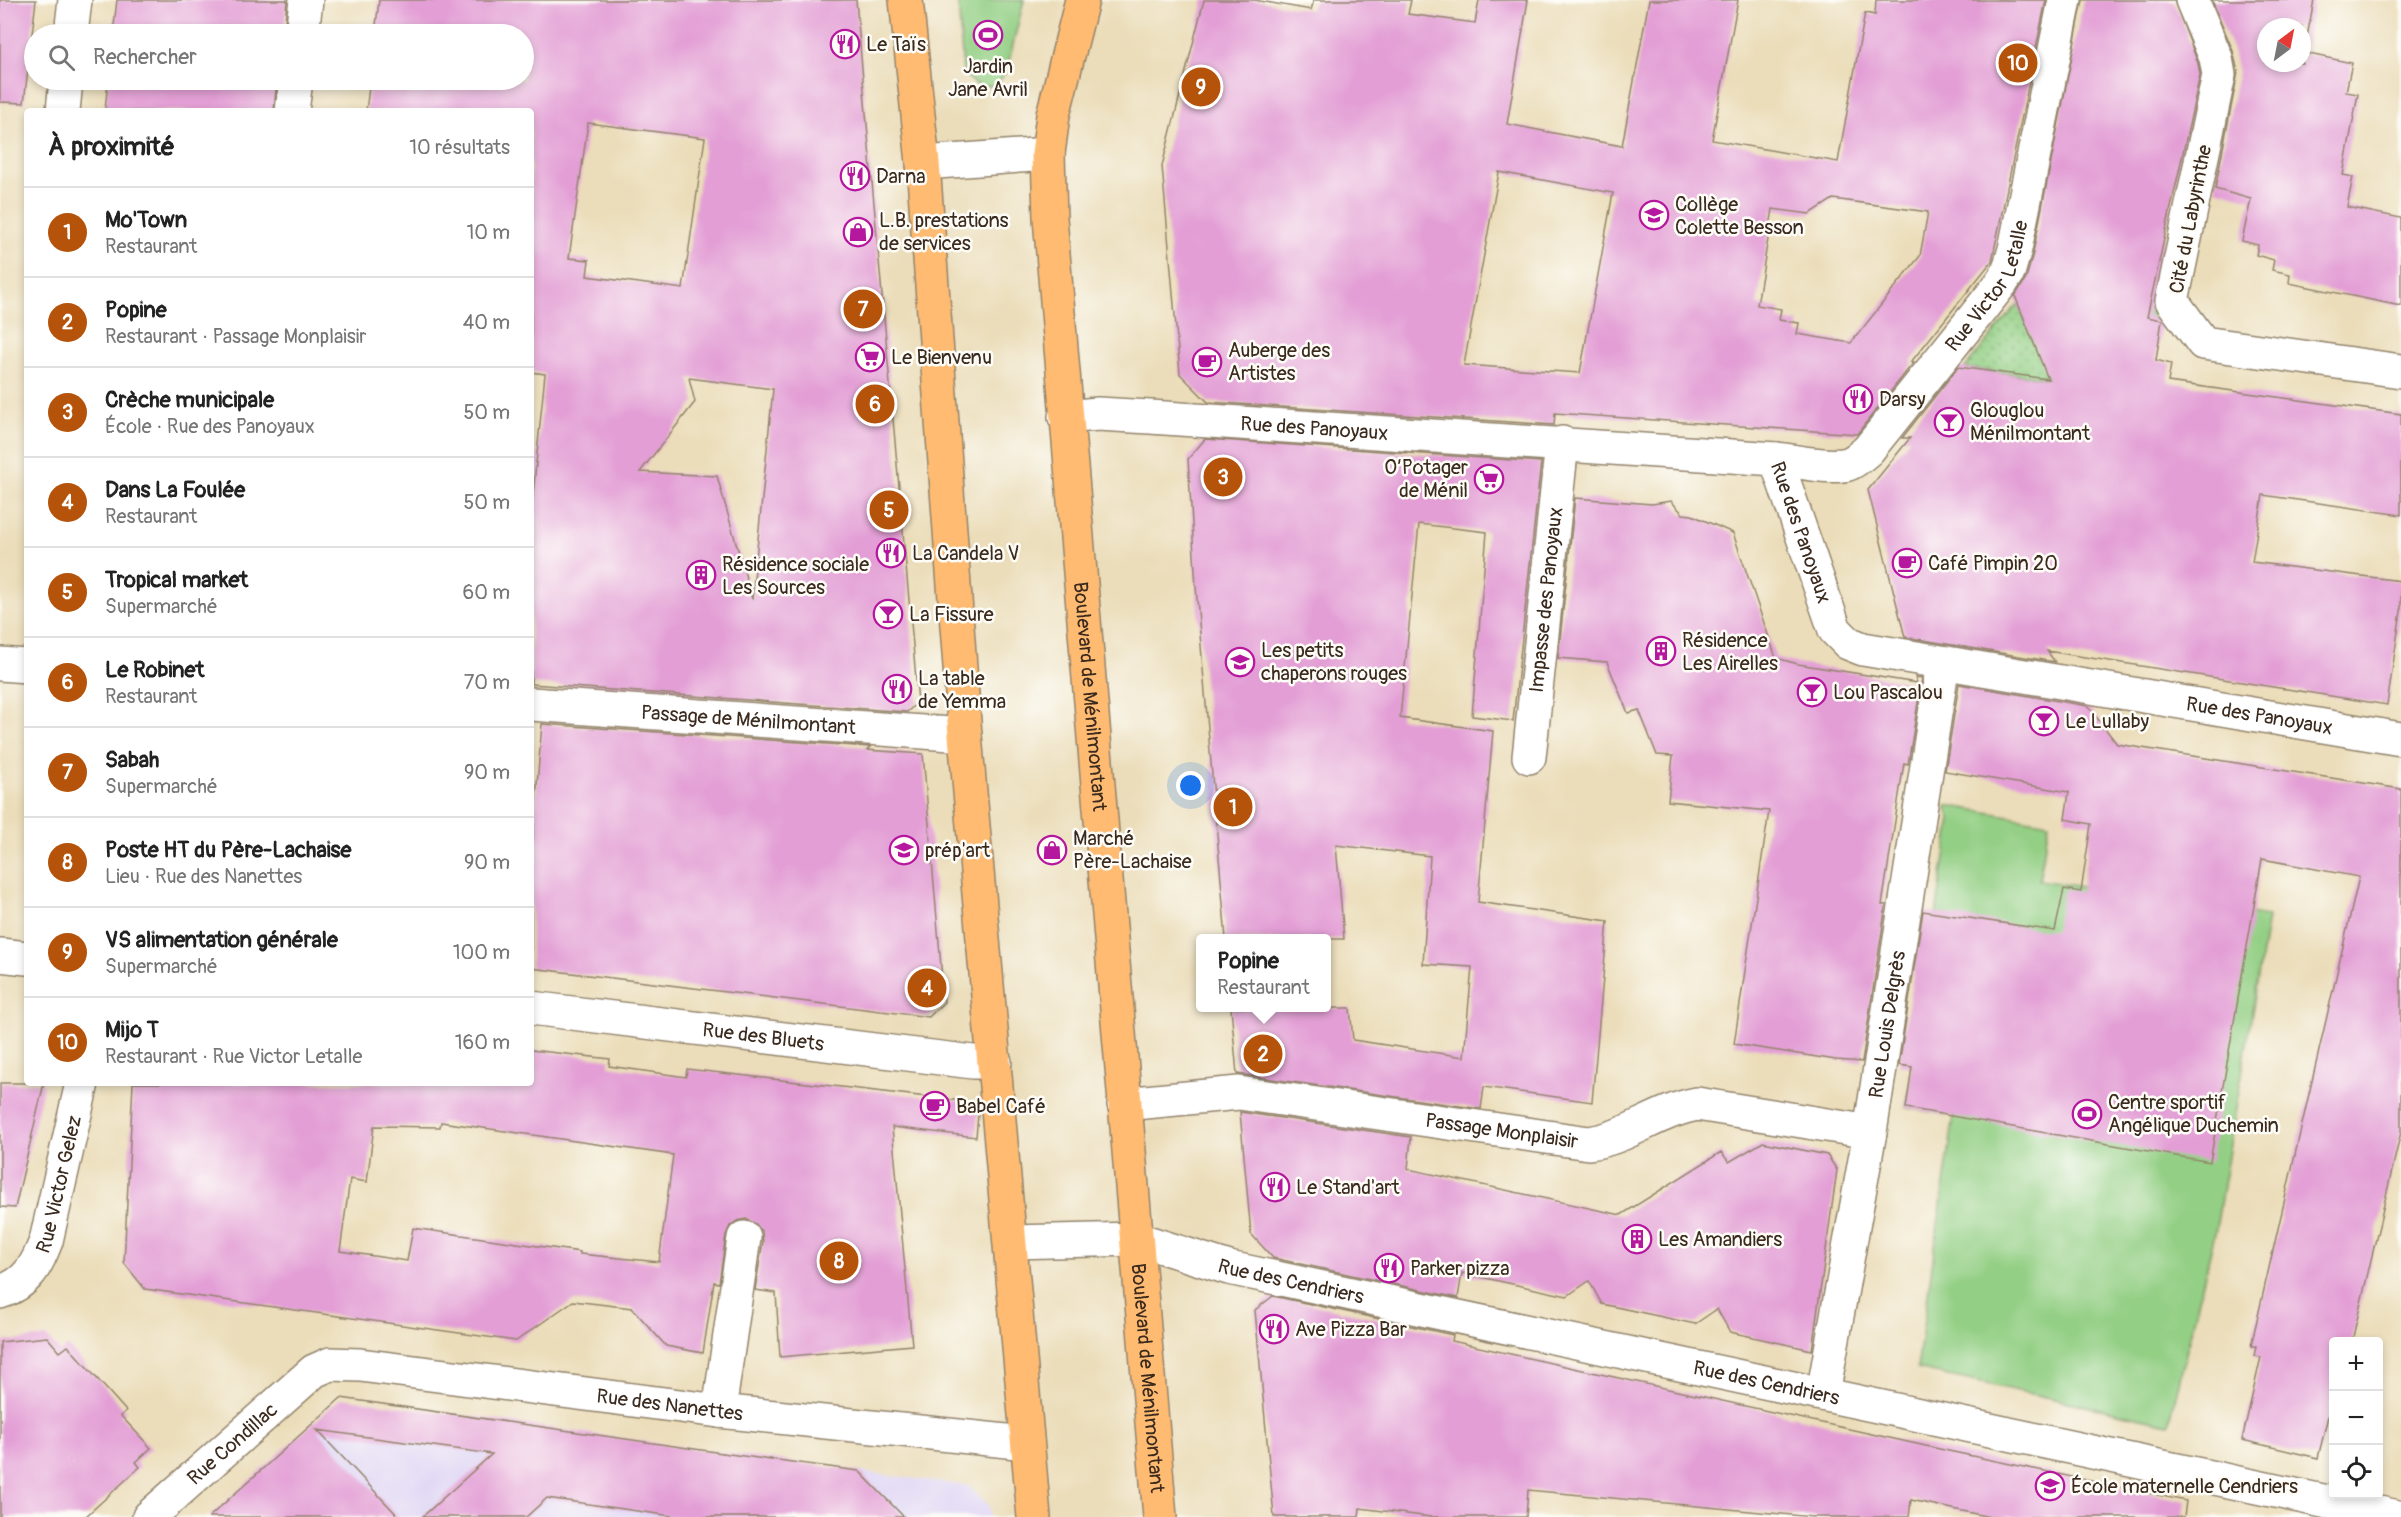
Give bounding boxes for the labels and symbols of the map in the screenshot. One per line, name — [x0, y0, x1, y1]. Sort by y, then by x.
north arrow — [2257, 18, 2311, 72]
sports icon: Jardin Jane Avril — [972, 19, 1004, 51]
restaurant icon: Le Taïs — [829, 28, 861, 60]
place label: Le Taïs — [866, 32, 926, 57]
pin: 10 — [1998, 40, 2038, 86]
place label: Jardin Jane Avril — [948, 54, 1028, 102]
pin: 9 — [1182, 64, 1220, 110]
street label: Cité du Labyrinthe — [2164, 142, 2217, 296]
restaurant icon: Darna — [839, 160, 871, 192]
place label: Darna — [876, 164, 926, 189]
place label: Collège Colette Besson — [1675, 192, 1804, 240]
school or university icon: Collège Colette Besson — [1638, 199, 1670, 231]
place label: L.B. prestations de services — [879, 208, 1009, 256]
shop icon: L.B. prestations de services — [842, 216, 874, 248]
street label: Rue Victor Letalle — [1940, 218, 2034, 357]
pin: 7 — [844, 286, 882, 332]
place label: Auberge des Artistes — [1228, 338, 1330, 386]
supermarket icon: Le Bienvenu — [854, 341, 886, 373]
place label: Le Bienvenu — [891, 345, 992, 370]
cafe icon: Auberge des Artistes — [1191, 346, 1223, 378]
pin: 6 — [856, 382, 894, 426]
restaurant icon: Darsy — [1842, 383, 1874, 415]
place label: Darsy — [1879, 387, 1926, 412]
place label: Glouglou Ménilmontant — [1970, 398, 2091, 446]
bar icon: Glouglou Ménilmontant — [1933, 406, 1965, 438]
street label: Rue des Panoyaux — [1240, 411, 1389, 446]
pin: 3 — [1204, 454, 1242, 500]
place label: O’Potager de Ménil — [1384, 455, 1468, 503]
street label: Rue des Panoyaux — [1765, 458, 1837, 606]
supermarket icon: O’Potager de Ménil — [1473, 463, 1505, 495]
pin: 5 — [870, 488, 908, 532]
street label: Impasse des Panoyaux — [1524, 506, 1568, 694]
restaurant icon: La Candela V — [875, 537, 907, 569]
place label: La Candela V — [912, 541, 1020, 566]
cafe icon: Café Pimpin 20 — [1891, 547, 1923, 579]
place label: Café Pimpin 20 — [1928, 551, 2058, 576]
place label: Résidence sociale Les Sources — [722, 552, 869, 600]
building icon: Résidence sociale Les Sources — [685, 559, 717, 591]
street label: Boulevard de Ménilmontant — [1068, 581, 1112, 813]
bar icon: La Fissure — [872, 598, 904, 630]
place label: La Fissure — [909, 602, 994, 627]
place label: Résidence Les Airelles — [1682, 628, 1778, 676]
building icon: Résidence Les Airelles — [1645, 635, 1677, 667]
place label: Les petits chaperons rouges — [1261, 638, 1407, 686]
school or university icon: Les petits chaperons rouges — [1224, 646, 1256, 678]
place label: La table de Yemma — [918, 666, 1006, 714]
restaurant icon: La table de Yemma — [881, 673, 913, 705]
bar icon: Lou Pascalou — [1796, 676, 1828, 708]
place label: Lou Pascalou — [1833, 680, 1943, 705]
street label: Rue des Panoyaux — [2184, 691, 2334, 740]
street label: Passage de Ménilmontant — [640, 700, 858, 740]
bar icon: Le Lullaby — [2028, 705, 2060, 737]
place label: Le Lullaby — [2065, 709, 2149, 734]
your location — [1176, 771, 1205, 800]
pin: 1 — [1214, 784, 1252, 830]
place label: Marché Père-Lachaise — [1073, 826, 1192, 874]
school or university icon: prép'art — [888, 834, 920, 866]
shop icon: Marché Père-Lachaise — [1036, 834, 1068, 866]
place label: prép'art — [925, 838, 991, 863]
street label: Rue Louis Delgrès — [1863, 949, 1911, 1100]
pin: 4 — [908, 966, 946, 1010]
street label: Rue des Bluets — [701, 1017, 825, 1057]
pin: 2 — [1244, 1032, 1282, 1076]
cafe icon: Babel Café — [919, 1090, 951, 1122]
place label: Centre sportif Angélique Duchemin — [2108, 1090, 2279, 1138]
place label: Babel Café — [956, 1094, 1046, 1119]
sports icon: Centre sportif Angélique Duchemin — [2071, 1098, 2103, 1130]
street label: Passage Monplaisir — [1424, 1108, 1580, 1154]
street label: Rue Victor Gelez — [31, 1113, 87, 1257]
restaurant icon: Le Stand'art — [1259, 1171, 1291, 1203]
place label: Le Stand'art — [1296, 1175, 1400, 1200]
building icon: Les Amandiers — [1621, 1223, 1653, 1255]
place label: Les Amandiers — [1658, 1227, 1782, 1252]
pin: 8 — [820, 1238, 858, 1284]
restaurant icon: Parker pizza — [1373, 1252, 1405, 1284]
street label: Rue des Cendriers — [1215, 1253, 1366, 1309]
place label: Parker pizza — [1410, 1256, 1510, 1281]
street label: Boulevard de Ménilmontant — [1126, 1262, 1170, 1495]
restaurant icon: Ave Pizza Bar — [1258, 1313, 1290, 1345]
place label: Ave Pizza Bar — [1295, 1317, 1407, 1342]
street label: Rue des Cendriers — [1691, 1355, 1842, 1411]
street label: Rue des Nanettes — [595, 1383, 744, 1426]
street label: Rue Condillac — [182, 1397, 283, 1490]
school or university icon: École maternelle Cendriers — [2034, 1470, 2066, 1502]
place label: École maternelle Cendriers — [2071, 1474, 2298, 1499]

